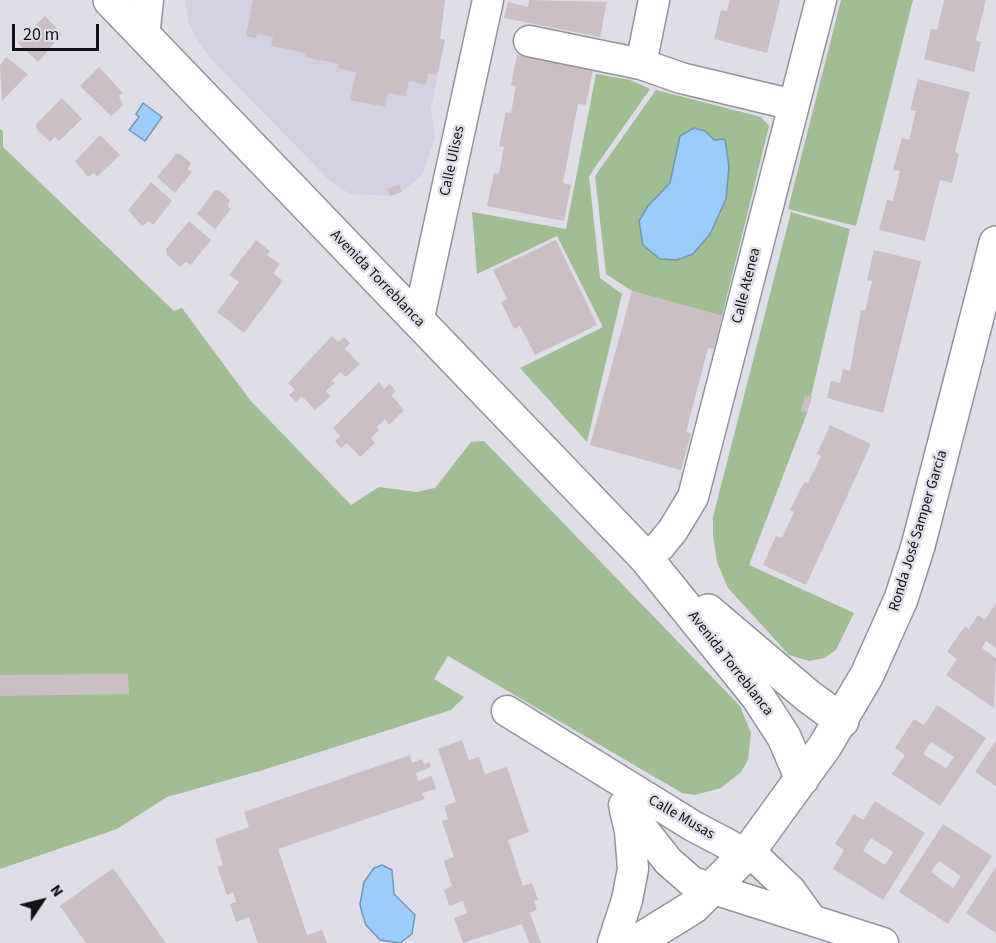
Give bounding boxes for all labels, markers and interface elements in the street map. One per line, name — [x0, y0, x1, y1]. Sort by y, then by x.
scale bar — [15, 12, 102, 50]
text: 20 m — [23, 22, 59, 47]
street label: Calle Ulises — [437, 124, 469, 198]
street label: Avenida Torreblanca — [326, 227, 428, 331]
street label: Calle Atenea — [729, 246, 765, 326]
street label: Ronda José Samper García — [886, 448, 952, 614]
street label: Avenida Torreblanca — [683, 608, 777, 720]
street label: Calle Musas — [645, 792, 717, 844]
north arrow — [12, 871, 72, 931]
text: N — [45, 880, 69, 901]

